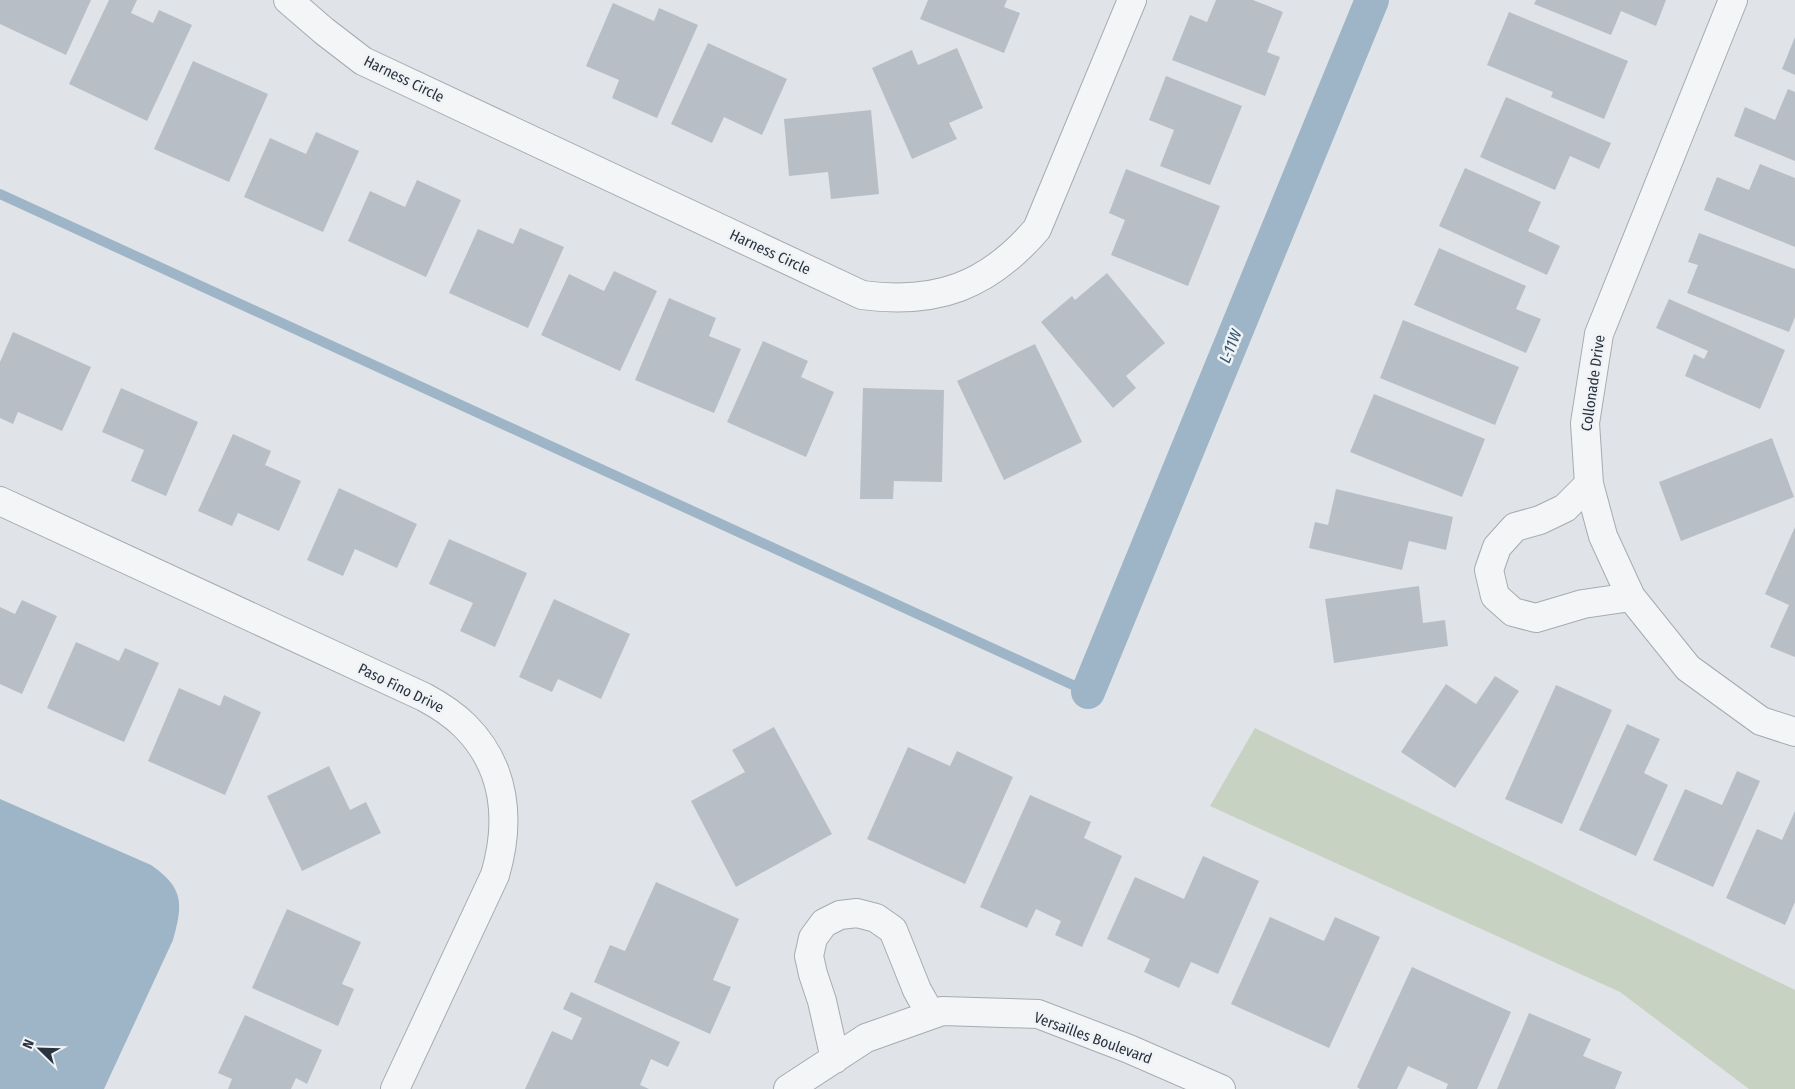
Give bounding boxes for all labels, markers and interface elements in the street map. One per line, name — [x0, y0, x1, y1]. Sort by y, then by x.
street label: Harness Circle — [361, 52, 447, 106]
street label: Harness Circle — [727, 225, 813, 279]
water label: L-11W — [1215, 326, 1246, 366]
street label: Collonade Drive — [1577, 334, 1609, 432]
street label: Paso Fino Drive — [355, 660, 447, 716]
street label: Versailles Boulevard — [1032, 1008, 1154, 1068]
north arrow — [15, 1024, 65, 1074]
text: N — [19, 1037, 38, 1051]

